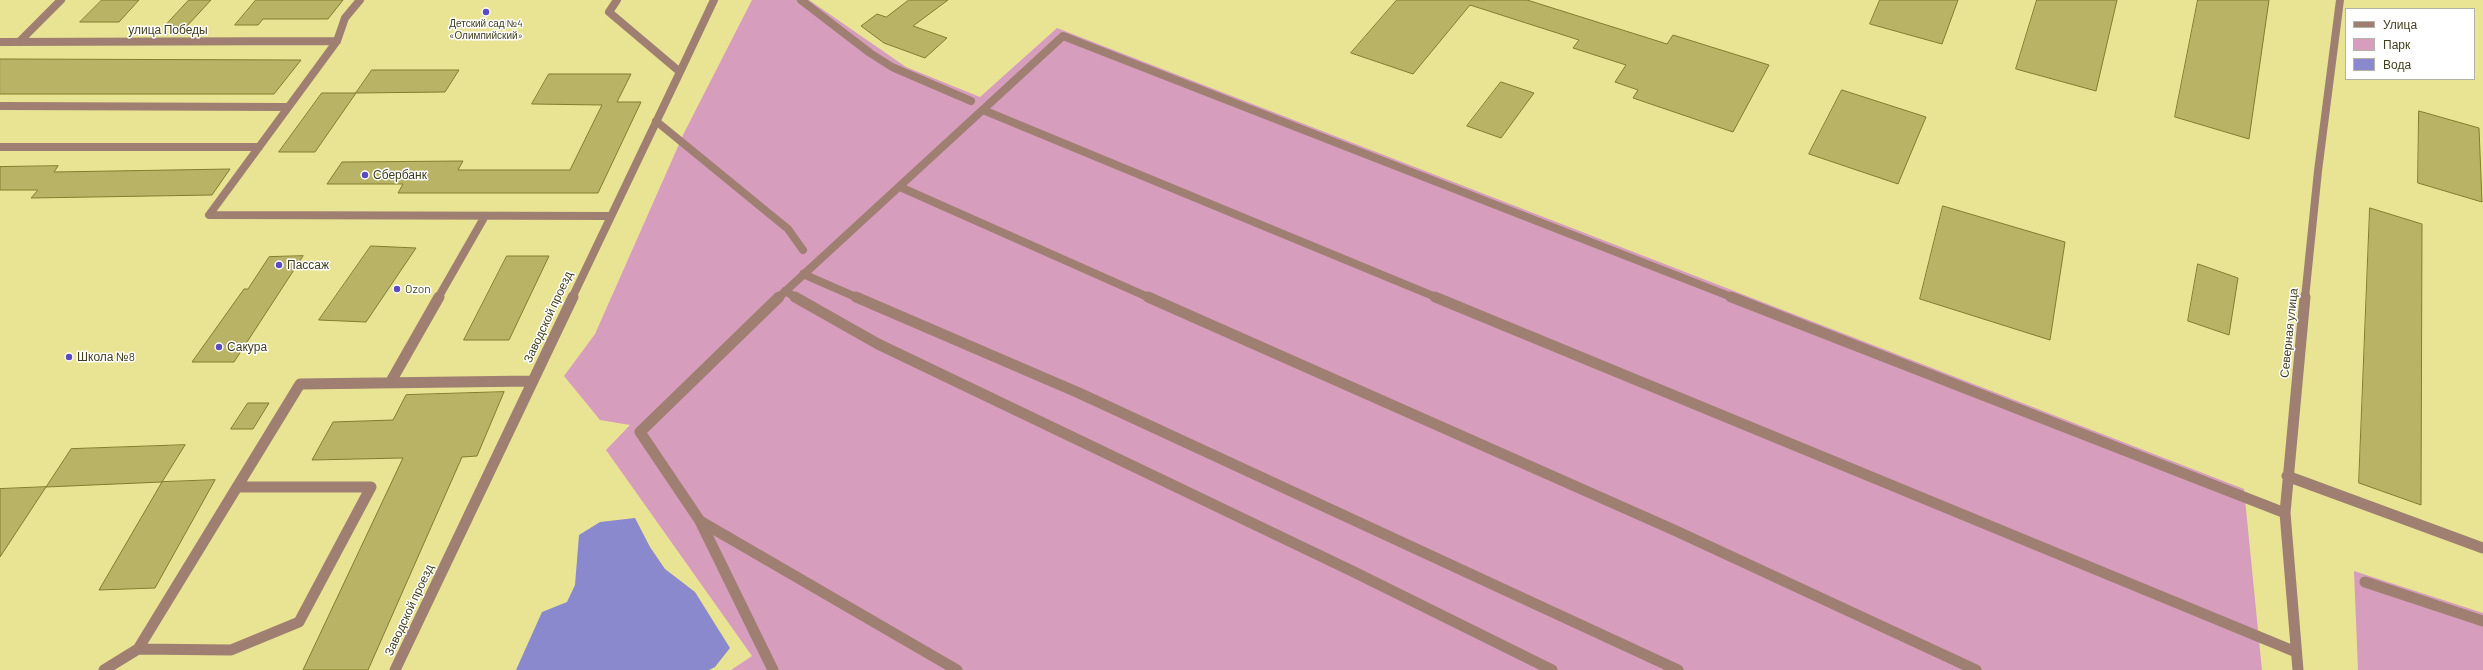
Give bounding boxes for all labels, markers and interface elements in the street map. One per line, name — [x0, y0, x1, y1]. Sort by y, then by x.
marker: Детский сад №4 «Олимпийский» — [481, 7, 491, 17]
legend — [2345, 8, 2475, 80]
text: Улица — [2383, 17, 2417, 31]
place label: Детский сад №4 «Олимпийский» — [449, 18, 523, 42]
street label: улица Победы — [128, 23, 208, 37]
text: Парк — [2383, 37, 2410, 51]
text: Вода — [2383, 57, 2411, 71]
place label: Сбербанк — [373, 168, 427, 182]
marker: Сбербанк — [360, 170, 370, 180]
place label: Пассаж — [287, 258, 329, 272]
marker: Пассаж — [274, 260, 284, 270]
street label: Заводской проезд — [521, 269, 575, 365]
place label: Ozon — [405, 282, 431, 296]
marker: Ozon — [392, 284, 402, 294]
street label: Северная улица — [2277, 287, 2301, 379]
place label: Сакура — [227, 340, 267, 354]
marker: Сакура — [214, 342, 224, 352]
place label: Школа №8 — [77, 350, 135, 364]
marker: Школа №8 — [64, 352, 74, 362]
street label: Заводской проезд — [382, 562, 436, 658]

